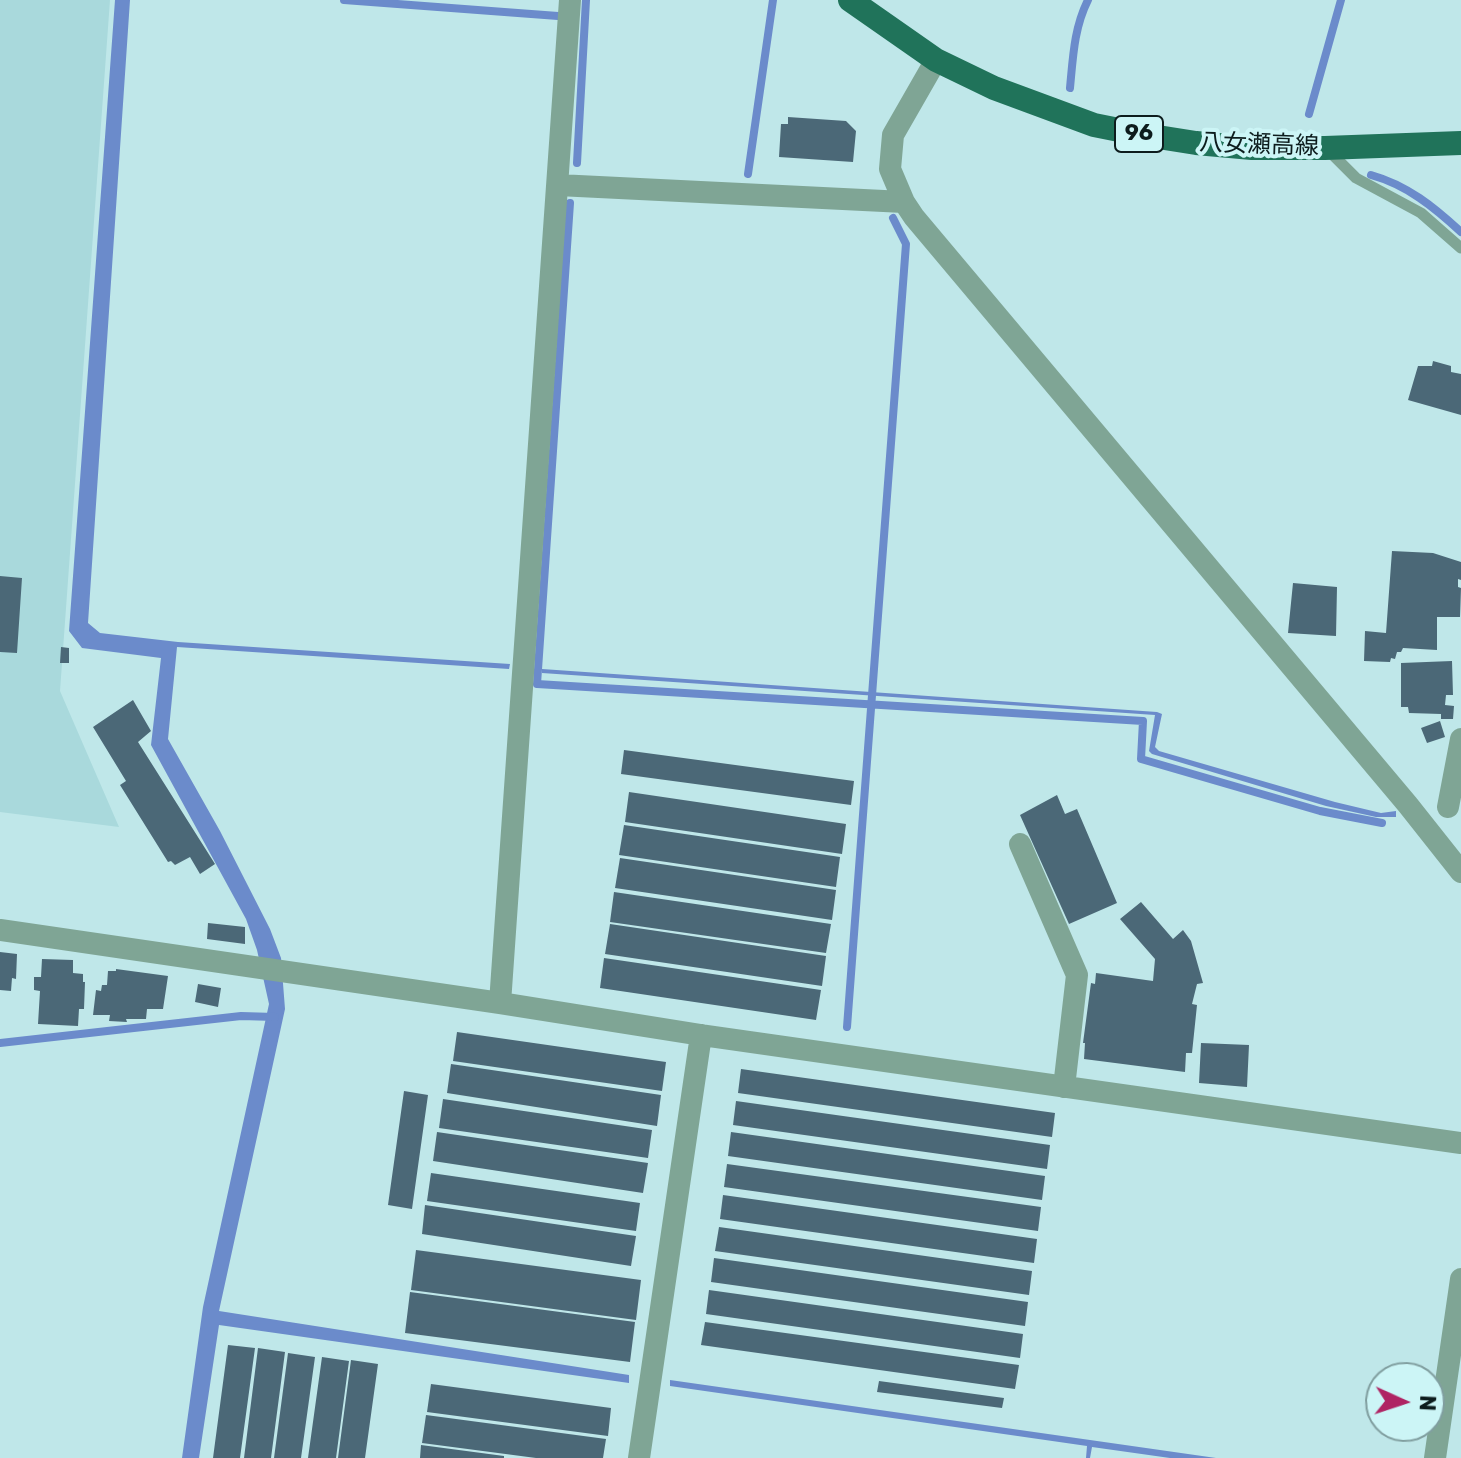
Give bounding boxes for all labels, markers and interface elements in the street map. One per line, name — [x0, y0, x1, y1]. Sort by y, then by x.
road number: 96 — [1115, 116, 1163, 152]
street label: 八女瀬高線 — [1199, 129, 1319, 161]
north arrow — [1365, 1362, 1445, 1442]
text: N — [1414, 1395, 1441, 1412]

